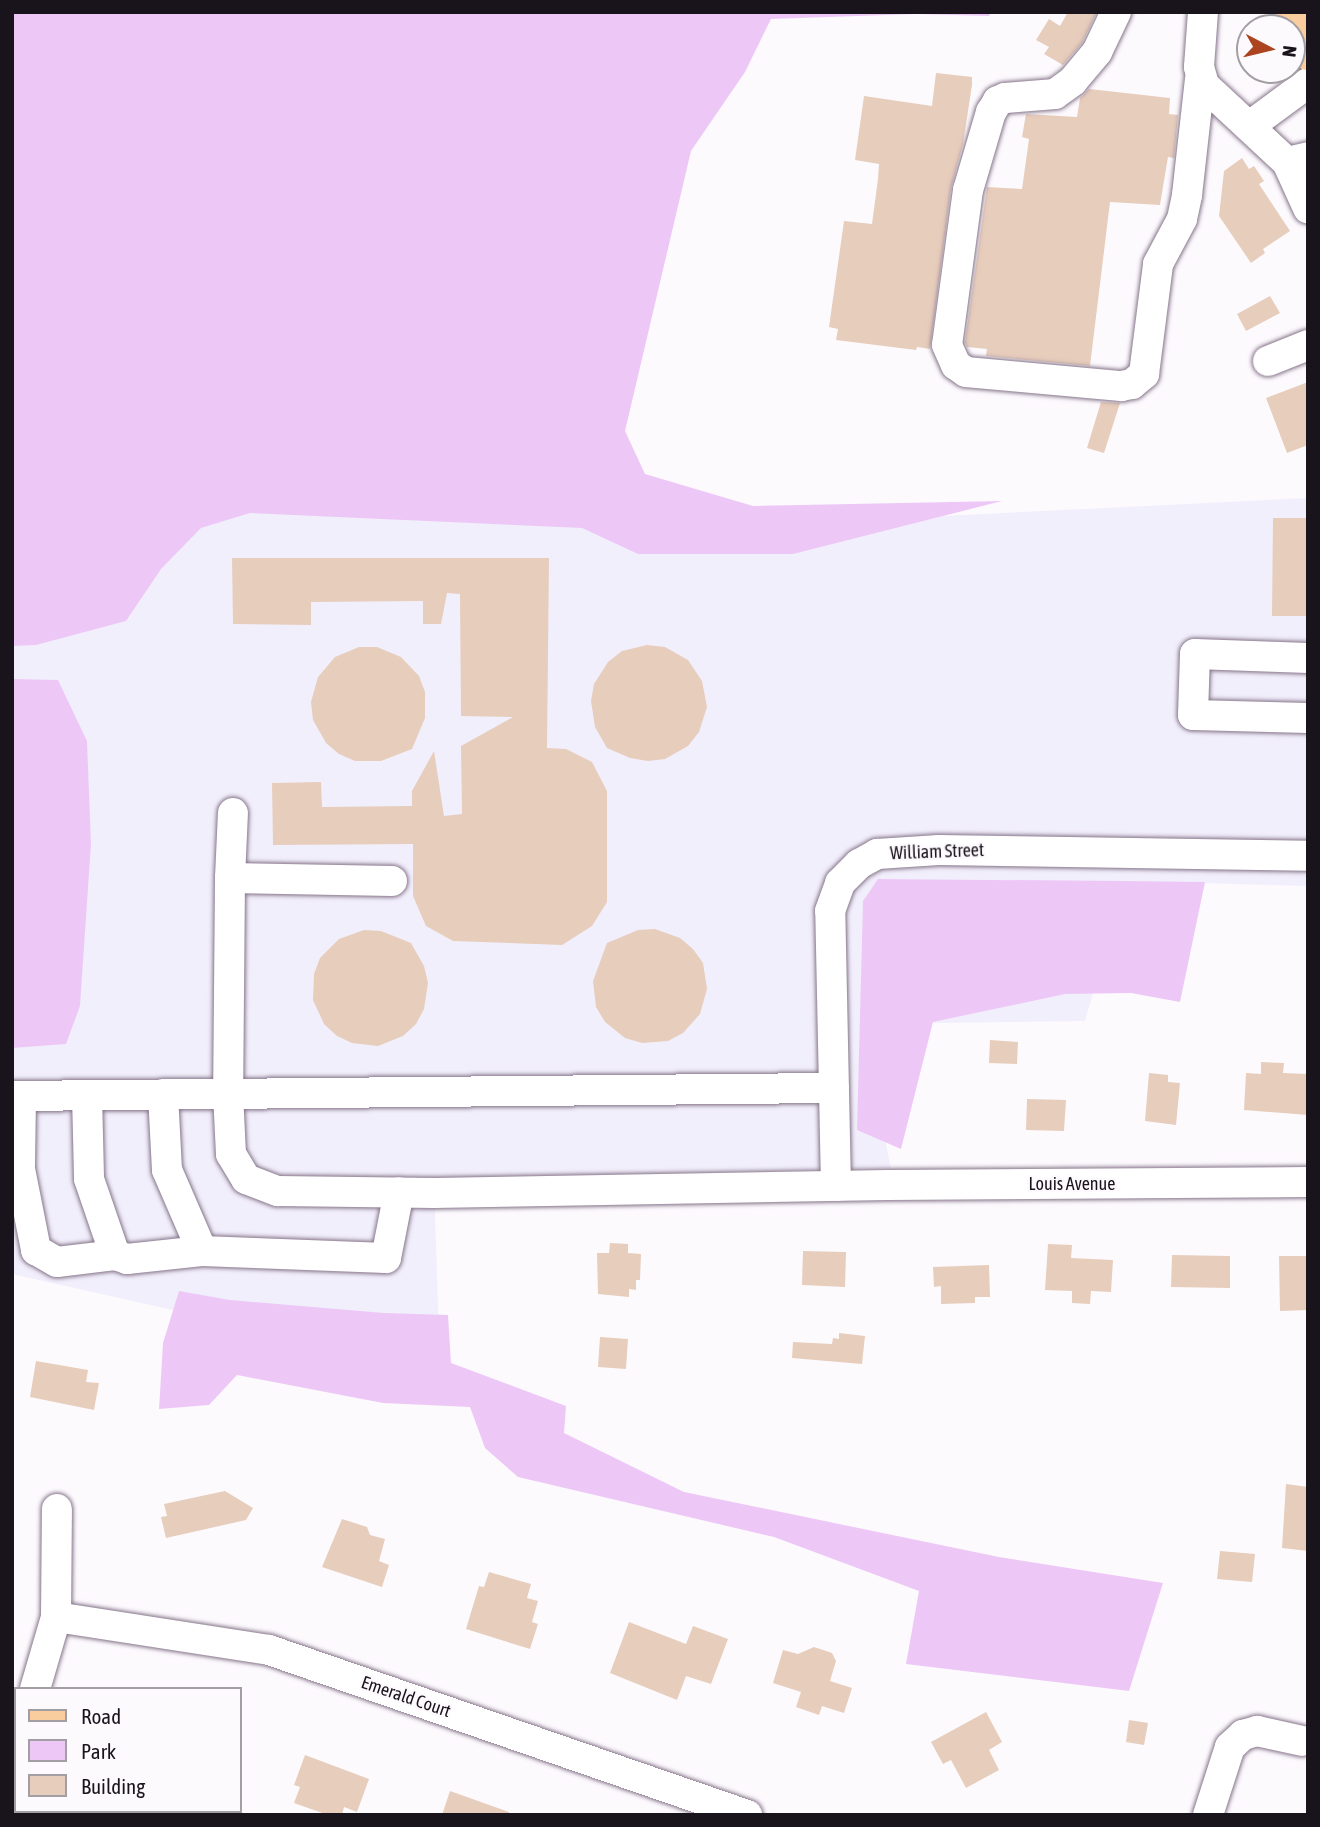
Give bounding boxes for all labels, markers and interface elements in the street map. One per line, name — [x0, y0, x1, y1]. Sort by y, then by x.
north arrow — [1236, 14, 1306, 84]
text: N — [1278, 44, 1301, 58]
street label: William Street — [890, 840, 984, 864]
street label: Louis Avenue — [1029, 1173, 1115, 1195]
street label: Emerald Court — [358, 1672, 454, 1722]
legend — [14, 1687, 242, 1813]
text: Road — [81, 1704, 121, 1728]
text: Park — [81, 1739, 116, 1763]
text: Building — [81, 1774, 145, 1798]

